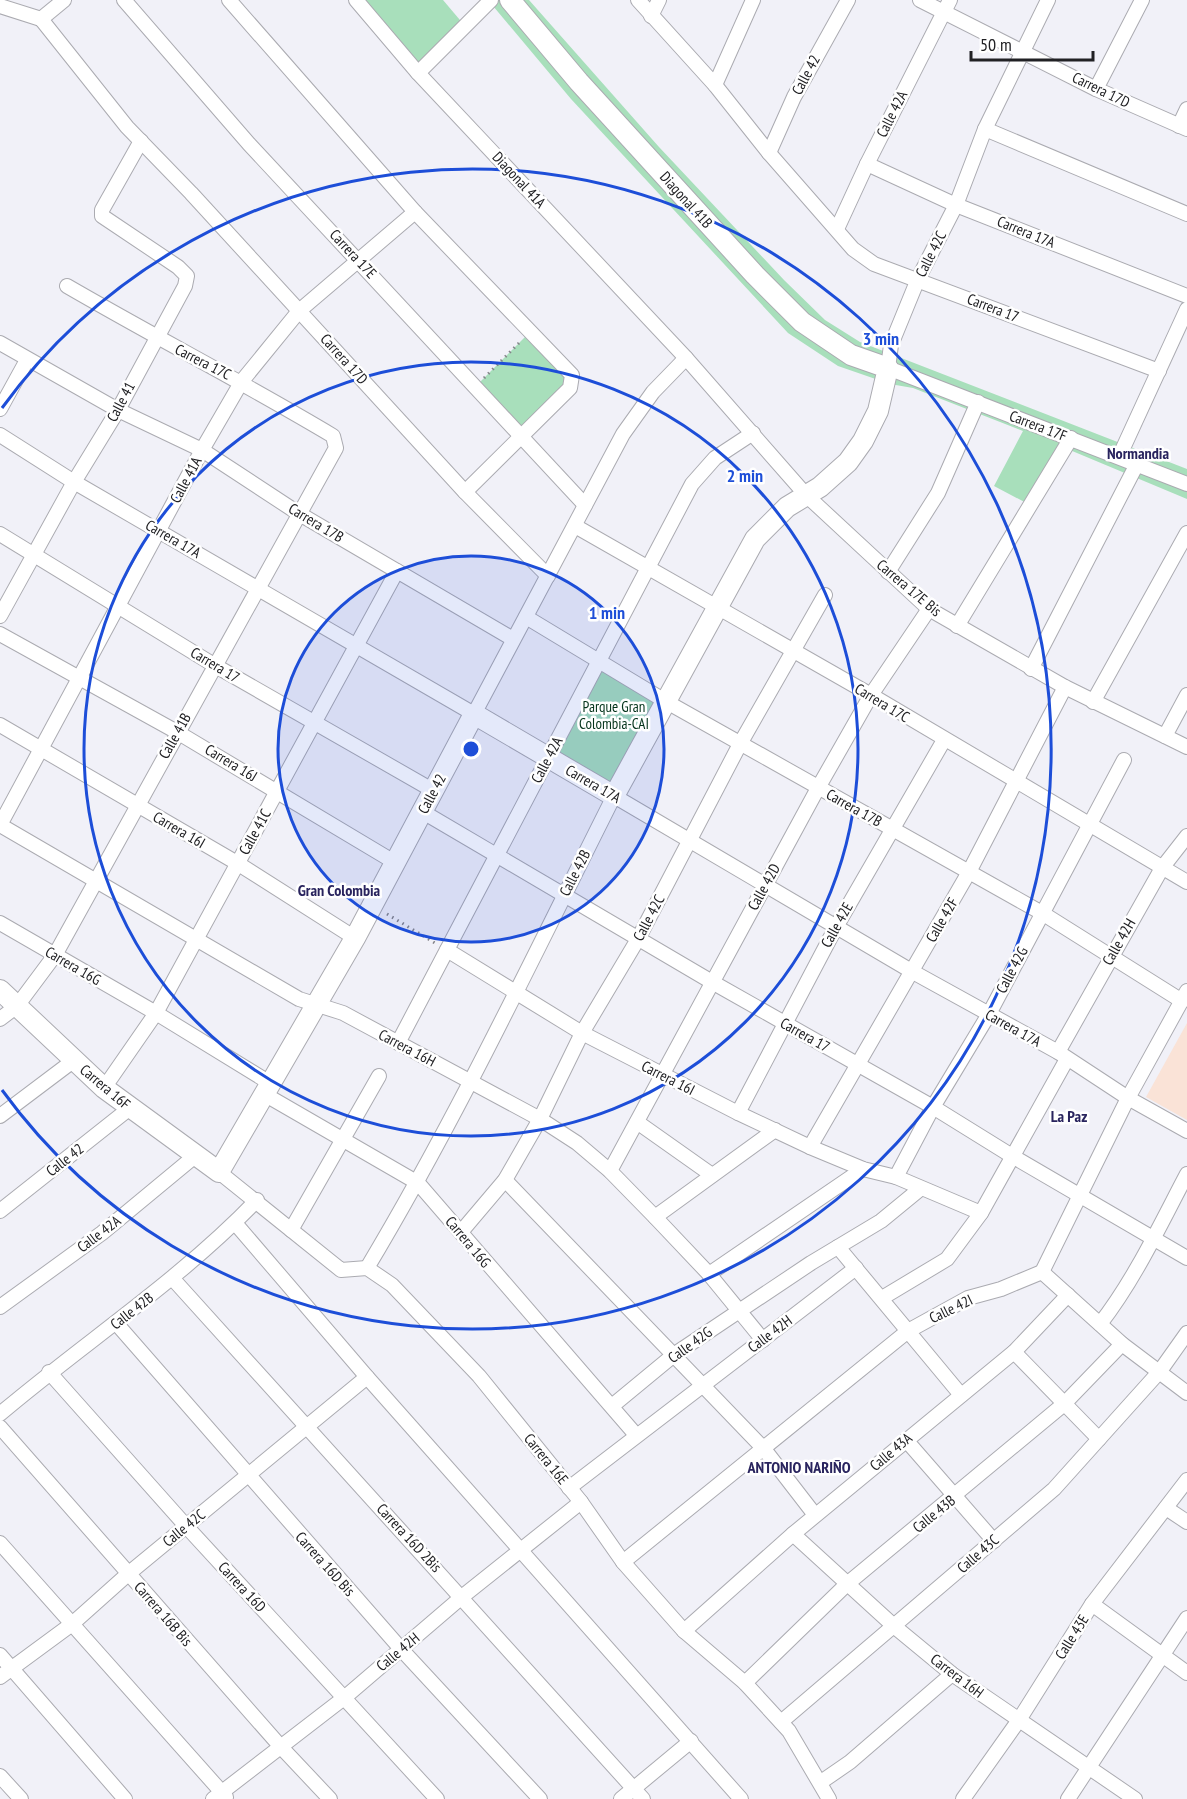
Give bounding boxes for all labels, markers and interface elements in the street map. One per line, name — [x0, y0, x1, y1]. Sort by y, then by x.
scale bar — [971, 24, 1092, 62]
text: 50 m — [980, 33, 1012, 56]
street label: Calle 42 — [787, 52, 824, 98]
street label: Carrera 17D — [1069, 67, 1133, 112]
street label: Calle 42A — [872, 87, 912, 140]
street label: Diagonal 41A — [489, 148, 551, 212]
street label: Diagonal 41B — [656, 167, 717, 232]
street label: Carrera 17A — [994, 211, 1059, 252]
street label: Carrera 17E — [326, 225, 381, 282]
street label: Calle 42C — [911, 227, 950, 280]
street label: Carrera 17 — [965, 289, 1022, 326]
text: 3 min — [863, 327, 899, 350]
street label: Carrera 17D — [317, 329, 372, 388]
street label: Carrera 17C — [172, 339, 235, 384]
street label: Calle 41 — [102, 379, 139, 425]
street label: Carrera 17F — [1007, 406, 1070, 445]
district label: Normandia — [1107, 443, 1169, 463]
street label: Calle 41A — [166, 453, 206, 506]
text: 2 min — [727, 464, 763, 487]
street label: Carrera 17B — [285, 499, 347, 546]
street label: Carrera 17A — [142, 515, 205, 562]
street label: Carrera 17E Bis — [873, 555, 946, 620]
text: 1 min — [589, 601, 625, 624]
street label: Carrera 17 — [187, 643, 243, 687]
street label: Carrera 17C — [851, 679, 913, 726]
park label: Parque Gran Colombia-CAI — [579, 697, 649, 733]
street label: Calle 41B — [154, 709, 195, 762]
street label: Calle 42A — [527, 733, 567, 786]
centre of rings — [461, 739, 481, 759]
street label: Carrera 16J — [202, 740, 261, 786]
street label: Carrera 17A — [562, 760, 625, 807]
street label: Calle 42 — [413, 771, 450, 817]
street label: Carrera 17B — [823, 784, 886, 831]
street label: Calle 41C — [234, 805, 275, 858]
street label: Carrera 16I — [150, 807, 209, 852]
street label: Calle 42B — [555, 846, 594, 899]
street label: Calle 42D — [743, 860, 784, 913]
district label: Gran Colombia — [298, 880, 381, 900]
street label: Calle 42C — [629, 891, 669, 944]
street label: Calle 42F — [921, 894, 962, 946]
street label: Calle 42E — [816, 899, 857, 951]
street label: Calle 42H — [1098, 915, 1139, 968]
street label: Carrera 16G — [42, 942, 105, 989]
street label: Calle 42G — [991, 943, 1032, 996]
street label: Carrera 17A — [982, 1005, 1045, 1051]
street label: Carrera 17 — [777, 1013, 833, 1056]
street label: Carrera 16H — [375, 1025, 439, 1070]
street label: Carrera 16I — [638, 1056, 698, 1099]
street label: Carrera 16F — [76, 1060, 134, 1113]
district label: La Paz — [1051, 1106, 1087, 1126]
street label: Calle 42 — [42, 1139, 87, 1180]
street label: Calle 42A — [73, 1211, 125, 1256]
street label: Carrera 16G — [441, 1212, 495, 1271]
street label: Calle 42B — [106, 1288, 157, 1333]
street label: Calle 42I — [926, 1290, 976, 1327]
street label: Calle 42H — [744, 1311, 796, 1356]
street label: Calle 42G — [664, 1322, 715, 1367]
street label: Calle 43A — [866, 1428, 916, 1475]
street label: Carrera 16E — [520, 1429, 573, 1488]
district label: ANTONIO NARIÑO — [747, 1457, 851, 1477]
street label: Calle 43B — [908, 1491, 959, 1537]
street label: Carrera 16D 2Bis — [373, 1499, 446, 1576]
street label: Calle 42C — [159, 1505, 209, 1551]
street label: Carrera 16D Bis — [291, 1527, 359, 1600]
street label: Calle 43C — [953, 1530, 1003, 1577]
street label: Carrera 16D — [214, 1558, 270, 1616]
street label: Carrera 16B Bis — [130, 1577, 197, 1650]
street label: Calle 43E — [1051, 1611, 1093, 1663]
street label: Calle 42H — [372, 1628, 423, 1675]
street label: Carrera 16H — [927, 1649, 988, 1702]

